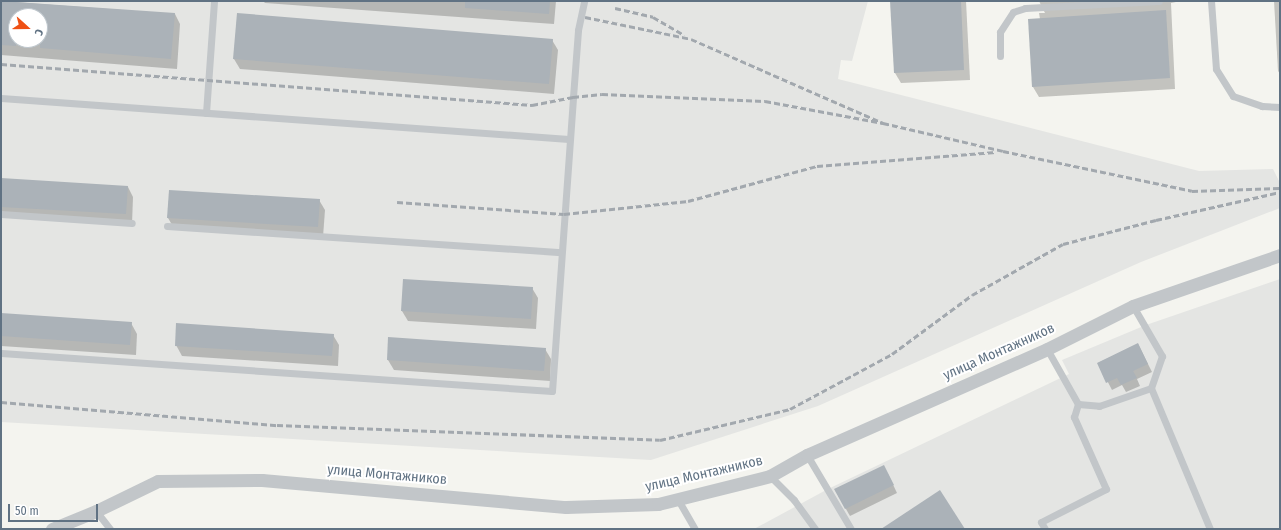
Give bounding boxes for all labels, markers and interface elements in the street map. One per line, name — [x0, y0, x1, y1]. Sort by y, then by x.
north arrow — [8, 8, 48, 48]
text: С — [32, 27, 46, 37]
street label: улица Монтажников — [941, 320, 1057, 384]
street label: улица Монтажников — [644, 452, 764, 496]
street label: улица Монтажников — [327, 461, 447, 489]
scale bar — [10, 496, 100, 522]
text: 50 m — [15, 504, 39, 518]

